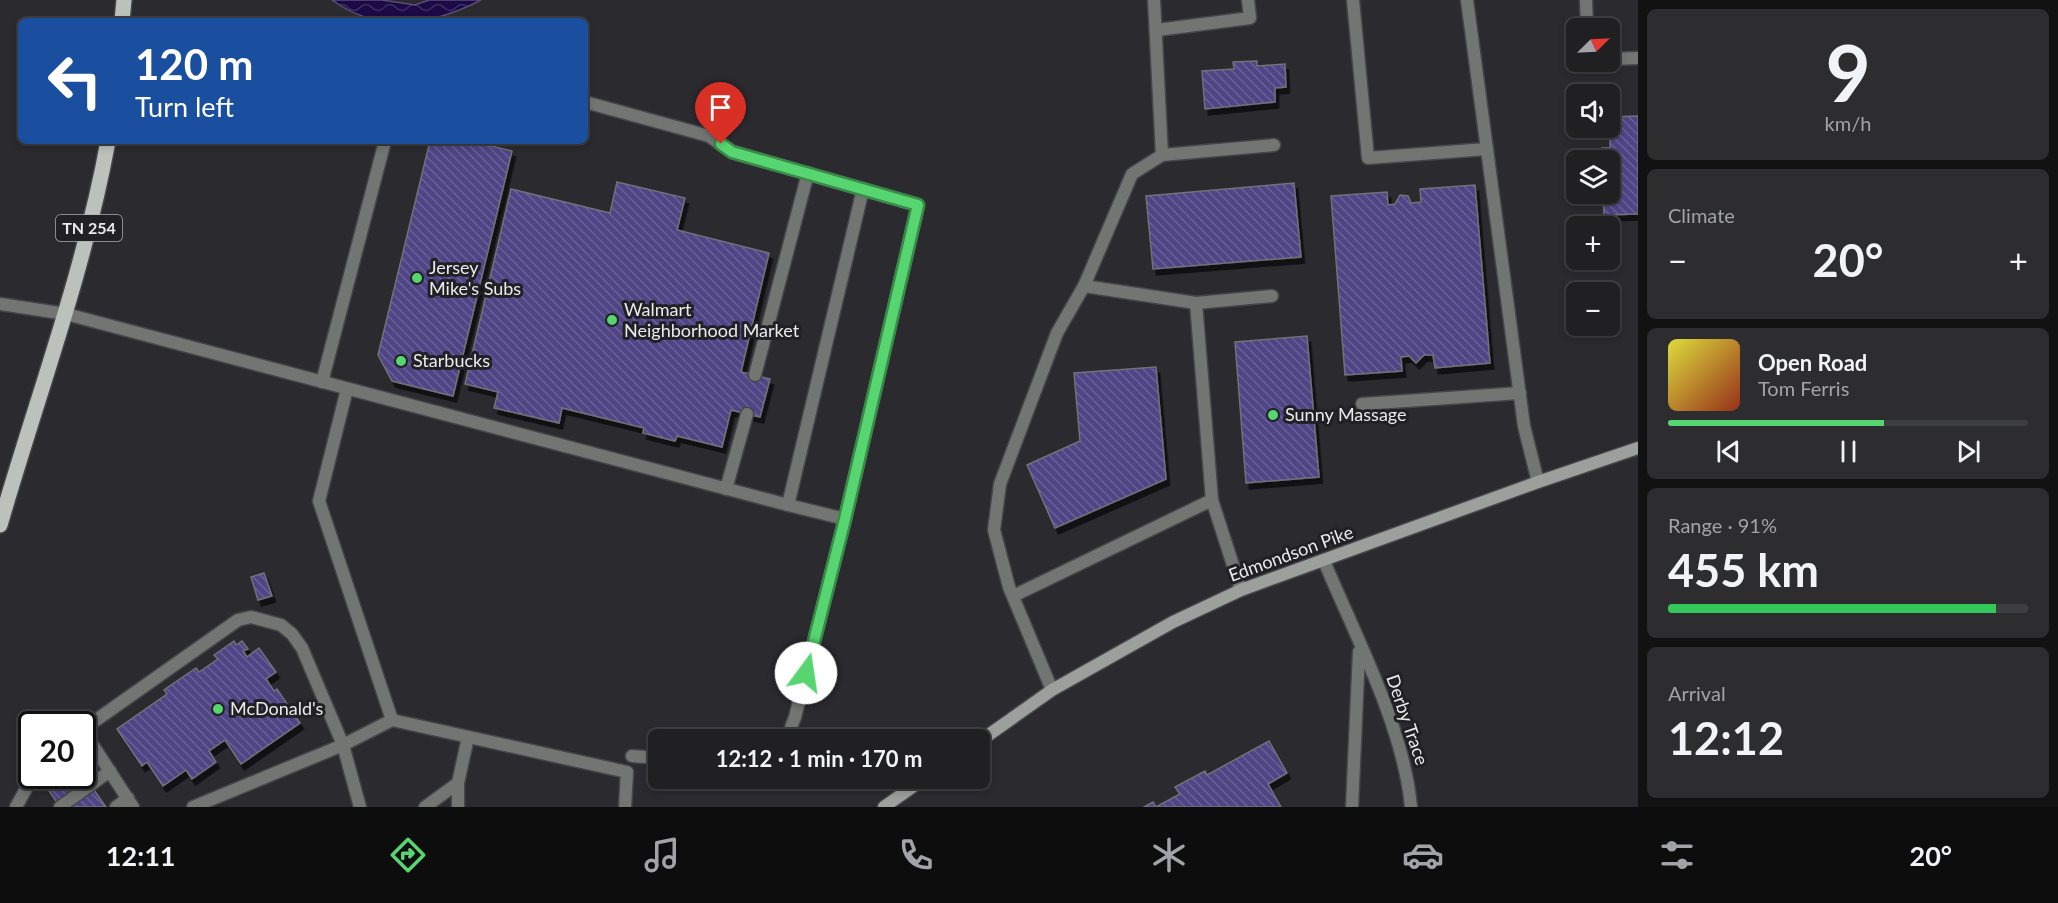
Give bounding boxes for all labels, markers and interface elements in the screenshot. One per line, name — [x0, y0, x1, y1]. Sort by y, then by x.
north arrow — [1566, 18, 1620, 72]
map controls — [1566, 18, 1620, 336]
text: 9 — [1825, 25, 1871, 119]
text: 120 m — [135, 39, 253, 89]
icon: left — [36, 42, 114, 120]
pin — [695, 82, 746, 144]
button: sound — [1566, 84, 1620, 138]
text: Turn left — [135, 90, 234, 123]
icon: arrive — [704, 91, 737, 124]
text: km/h — [1825, 111, 1871, 135]
button: layers — [1566, 150, 1620, 204]
text: Climate — [1668, 203, 1735, 227]
road number: TN 254 — [56, 215, 122, 241]
button: + — [1566, 216, 1620, 270]
text: 20° — [1813, 233, 1883, 287]
text: − — [1668, 240, 1687, 280]
text: + — [2009, 240, 2028, 280]
place label: Jersey Mike's Subs — [429, 256, 521, 299]
marker: Jersey Mike's Subs — [410, 271, 424, 285]
button: − — [1566, 282, 1620, 336]
place label: Walmart Neighborhood Market — [624, 298, 800, 341]
marker: Walmart Neighborhood Market — [605, 313, 619, 327]
place label: Starbucks — [413, 349, 490, 371]
text: Open Road — [1758, 349, 1867, 376]
marker: Starbucks — [394, 354, 408, 368]
text: Tom Ferris — [1758, 376, 1849, 400]
place label: Sunny Massage — [1285, 403, 1407, 425]
marker: Sunny Massage — [1266, 408, 1280, 422]
icon: previous — [1712, 435, 1745, 468]
icon: pause — [1832, 435, 1865, 468]
icon: next — [1952, 435, 1985, 468]
text: Range · 91% — [1668, 513, 1777, 537]
street label: Edmondson Pike — [1225, 520, 1356, 586]
text: 455 km — [1668, 543, 1819, 597]
position arrow — [774, 641, 838, 705]
street label: Derby Trace — [1382, 672, 1434, 768]
text: Arrival — [1668, 681, 1726, 705]
place label: McDonald's — [230, 697, 324, 719]
marker: McDonald's — [211, 702, 225, 716]
speed limit sign: 20 — [18, 711, 96, 789]
text: 12:12 — [1668, 711, 1784, 765]
text: 12:12 · 1 min · 170 m — [716, 745, 922, 772]
icon: directions — [387, 834, 429, 876]
icon: music — [641, 834, 683, 876]
icon: phone — [895, 834, 937, 876]
icon: climate — [1148, 834, 1190, 876]
icon: car — [1402, 834, 1444, 876]
icon: filters — [1656, 834, 1698, 876]
text: 12:11 — [106, 839, 175, 872]
text: 20° — [1909, 839, 1952, 872]

